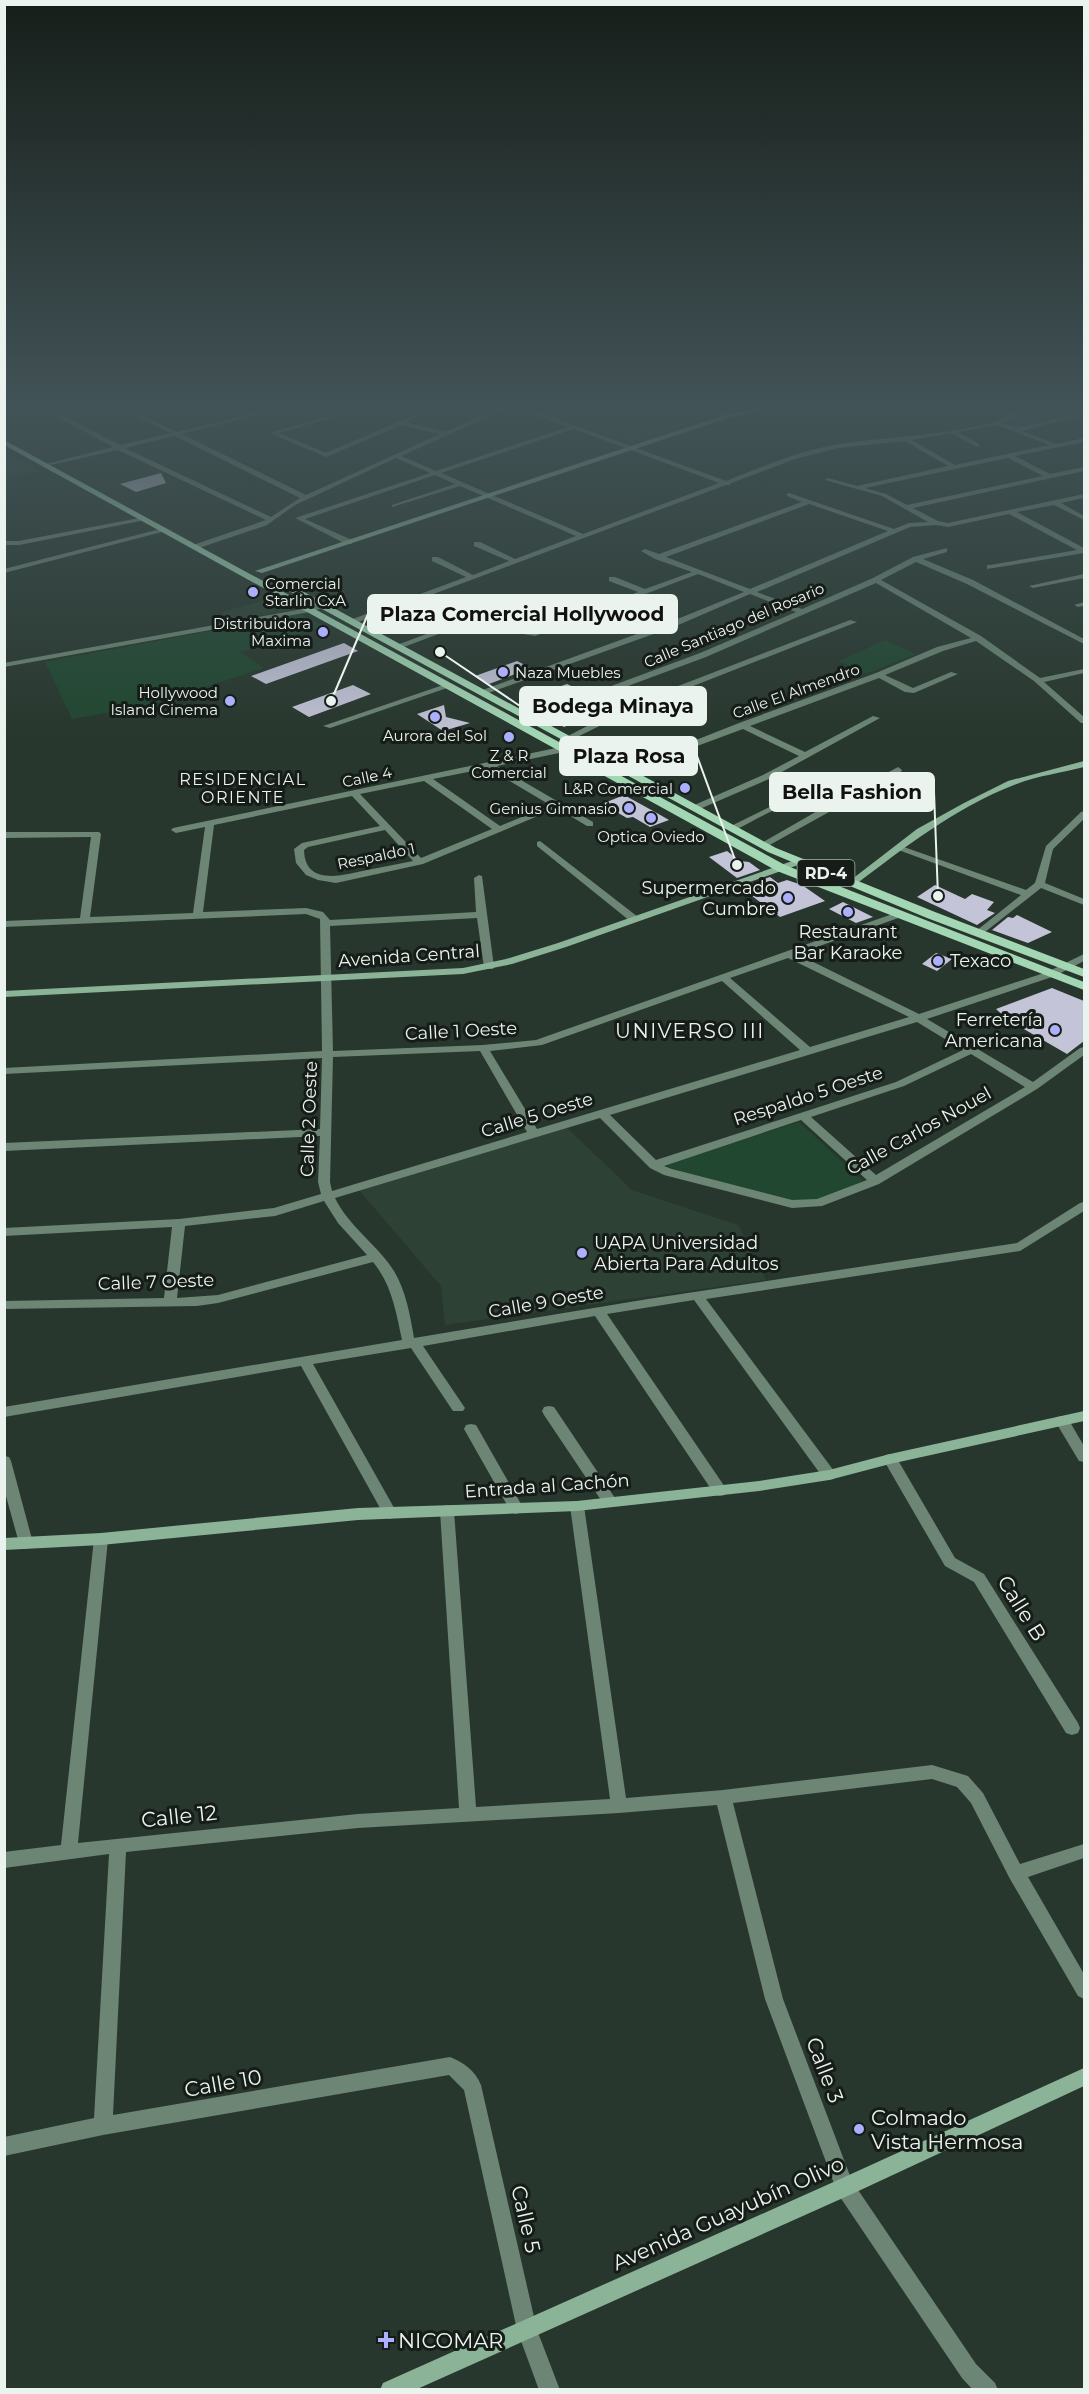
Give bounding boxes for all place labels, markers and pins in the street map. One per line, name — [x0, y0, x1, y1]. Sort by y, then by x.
place label: Comercial Starlin CxA — [265, 574, 346, 610]
marker: Comercial Starlin CxA — [246, 585, 260, 599]
callout: Plaza Comercial Hollywood — [368, 595, 677, 633]
place label: Distribuidora Maxima — [213, 614, 311, 650]
marker: Distribuidora Maxima — [316, 625, 330, 639]
place label: Naza Muebles — [515, 663, 621, 682]
marker: Naza Muebles — [496, 665, 510, 679]
place label: Hollywood Island Cinema — [110, 683, 218, 719]
callout: Bodega Minaya — [520, 687, 706, 725]
marker: Hollywood Island Cinema — [223, 694, 237, 708]
marker: Aurora del Sol — [428, 710, 442, 724]
place label: Aurora del Sol — [383, 726, 487, 745]
marker: Z & R Comercial — [502, 730, 516, 744]
callout: Plaza Rosa — [560, 737, 697, 775]
place label: Z & R Comercial — [471, 746, 547, 782]
callout: Bella Fashion — [770, 773, 934, 811]
place label: L&R Comercial — [564, 779, 673, 798]
marker: L&R Comercial — [678, 781, 692, 795]
place label: Genius Gimnasio — [490, 799, 617, 818]
marker: Genius Gimnasio — [622, 801, 636, 815]
marker: Optica Oviedo — [644, 811, 658, 825]
place label: Optica Oviedo — [597, 827, 705, 846]
place label: Supermercado Cumbre — [641, 877, 776, 920]
marker: Supermercado Cumbre — [781, 891, 795, 905]
marker: Restaurant Bar Karaoke — [841, 905, 855, 919]
place label: Restaurant Bar Karaoke — [794, 921, 903, 964]
place label: Texaco — [950, 950, 1011, 972]
marker: Texaco — [931, 954, 945, 968]
place label: Ferretería Americana — [945, 1009, 1043, 1052]
marker: Ferretería Americana — [1048, 1023, 1062, 1037]
place label: UAPA Universidad Abierta Para Adultos — [594, 1232, 779, 1275]
marker: UAPA Universidad Abierta Para Adultos — [575, 1246, 589, 1260]
place label: Colmado Vista Hermosa — [871, 2105, 1023, 2154]
marker: Colmado Vista Hermosa — [852, 2122, 866, 2136]
place label: NICOMAR — [398, 2328, 503, 2353]
marker: NICOMAR — [379, 2333, 393, 2347]

